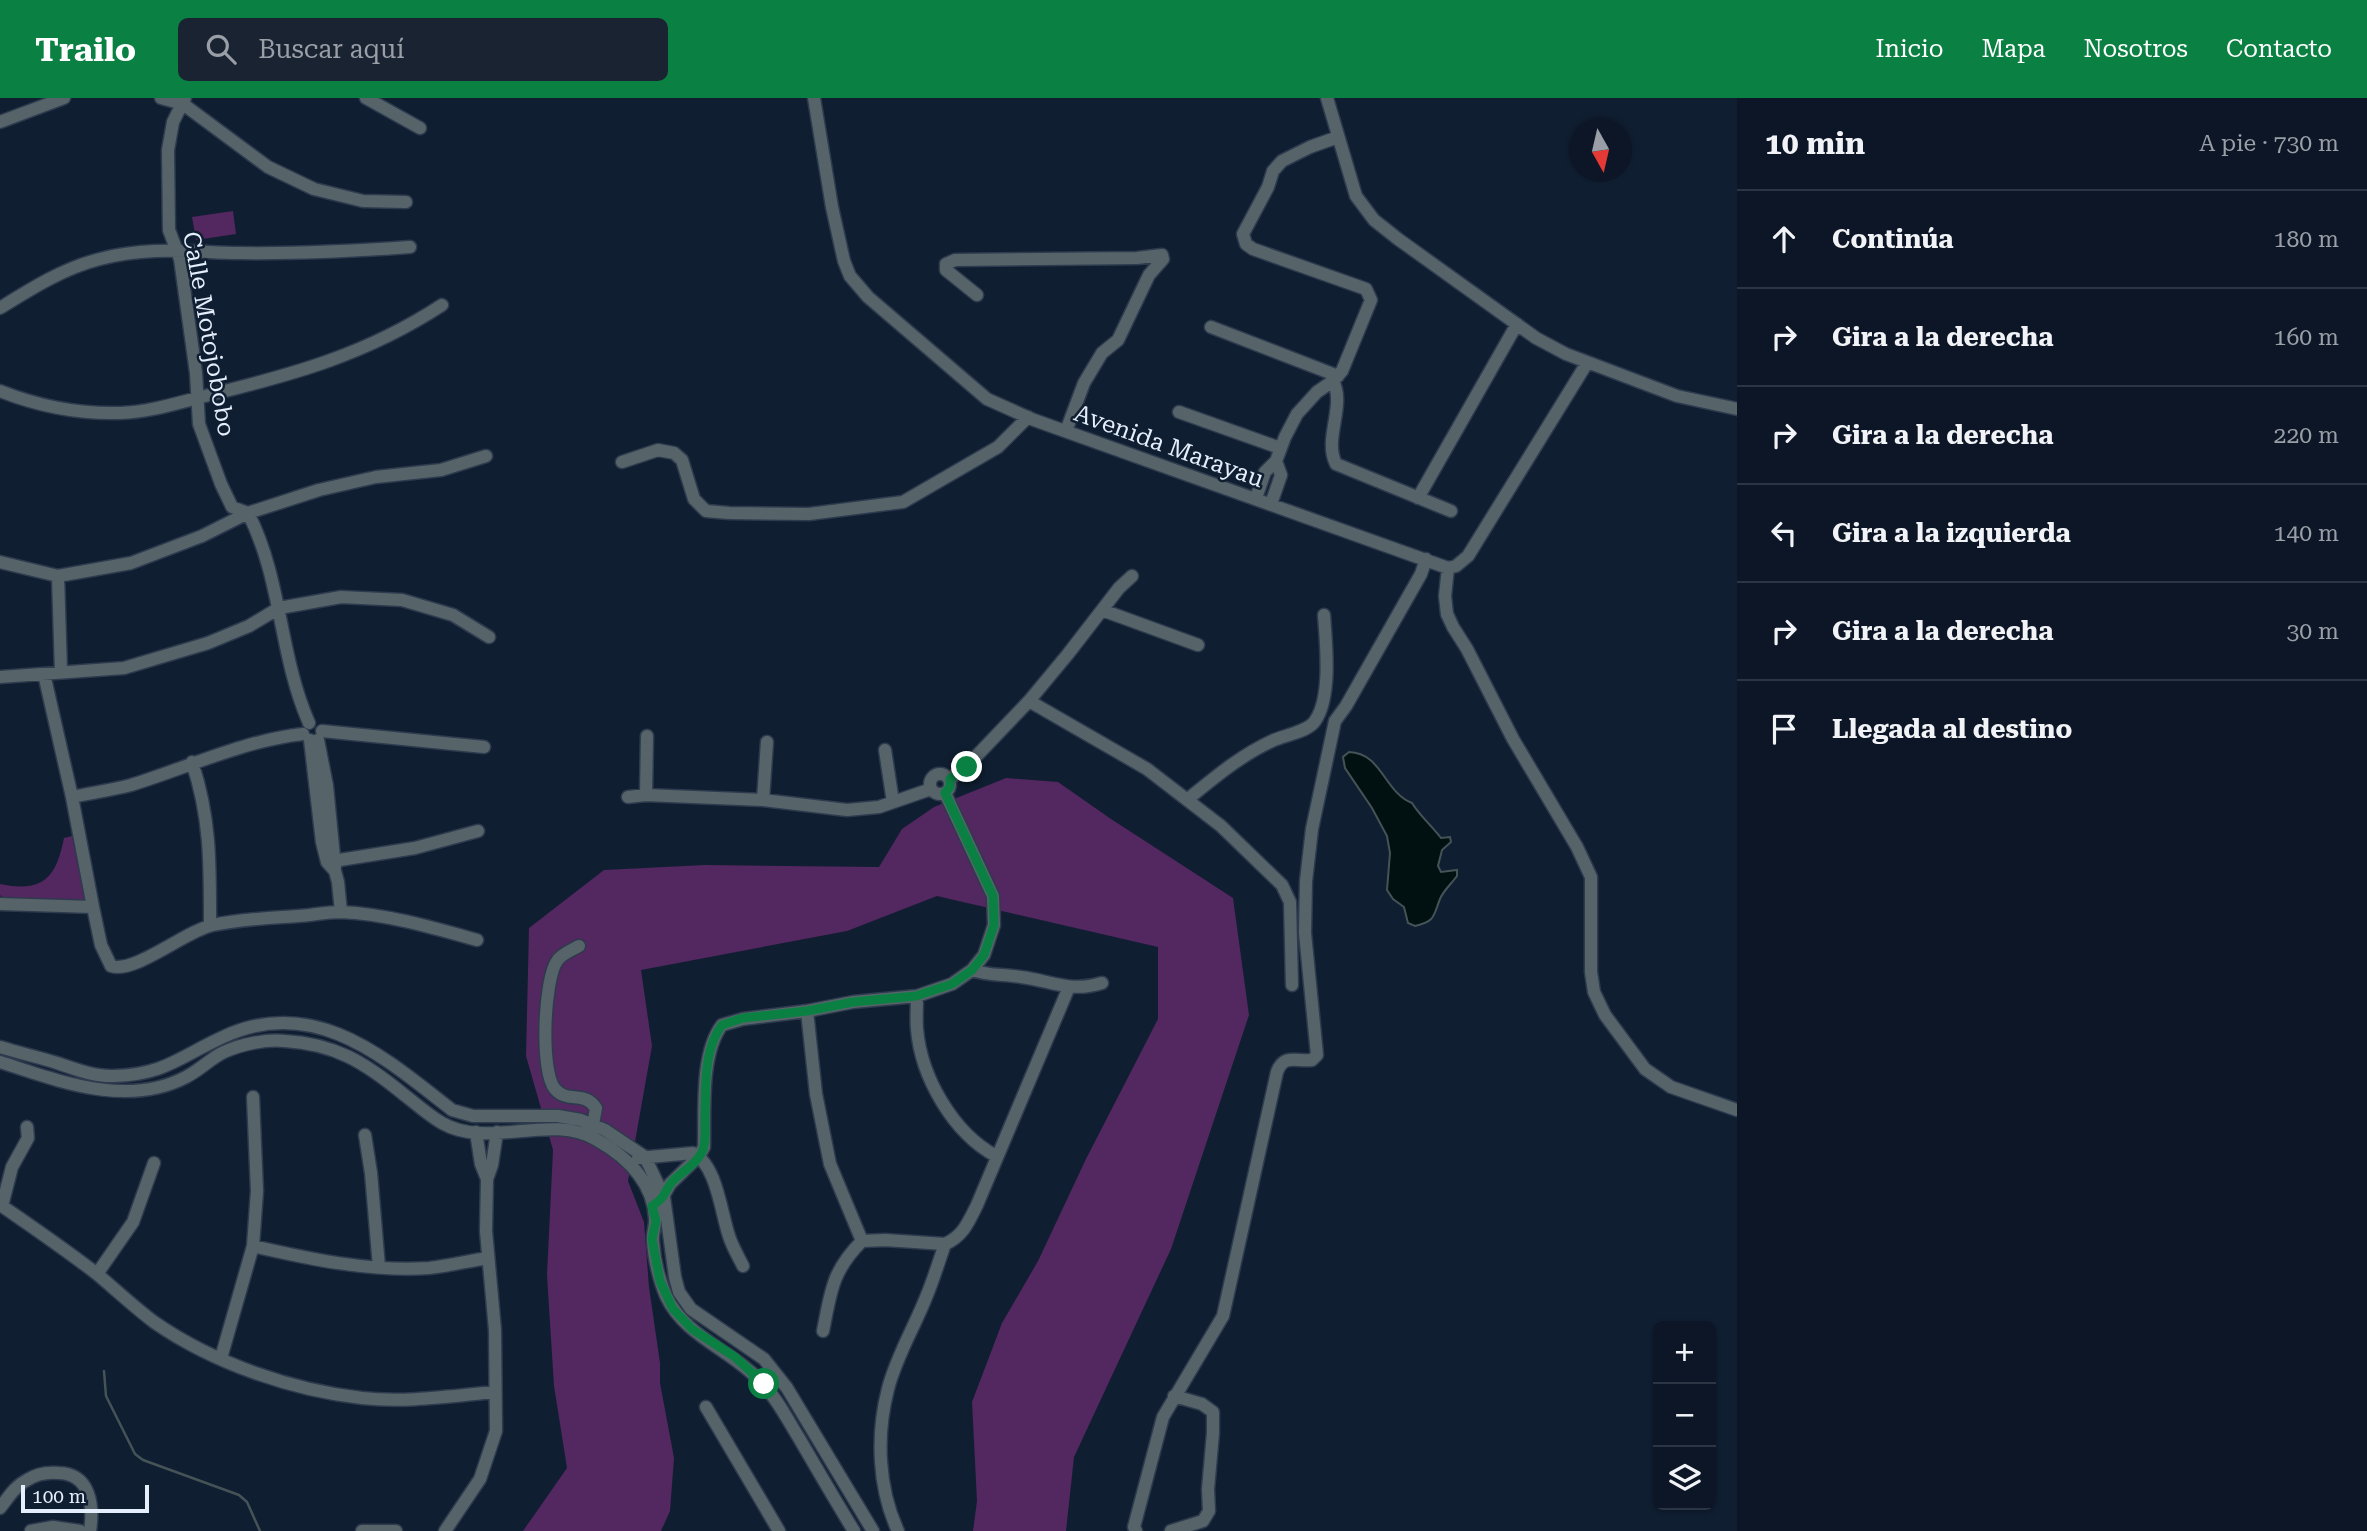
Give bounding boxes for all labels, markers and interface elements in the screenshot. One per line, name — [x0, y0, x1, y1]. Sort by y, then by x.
search box — [178, 18, 668, 81]
text: Trailo — [35, 30, 136, 69]
icon: search — [202, 30, 240, 68]
text: Buscar aquí — [258, 34, 405, 64]
text: Inicio — [1875, 35, 1943, 63]
text: Mapa — [1981, 35, 2046, 63]
text: Nosotros — [2084, 35, 2188, 63]
text: Contacto — [2226, 35, 2332, 63]
north arrow — [1569, 119, 1632, 182]
text: 10 min — [1765, 126, 1865, 161]
text: A pie · 730 m — [2199, 130, 2339, 157]
icon: ahead — [1765, 220, 1803, 258]
text: Continúa — [1832, 224, 1954, 254]
text: 180 m — [2274, 226, 2339, 253]
street label: Calle Motojobobo — [177, 229, 241, 439]
icon: right — [1765, 318, 1803, 356]
text: Gira a la derecha — [1832, 322, 2053, 352]
text: 160 m — [2274, 324, 2339, 351]
street label: Avenida Marayau — [1070, 399, 1268, 493]
icon: right — [1765, 416, 1803, 454]
text: Gira a la derecha — [1832, 420, 2053, 450]
text: 220 m — [2274, 422, 2339, 449]
icon: left — [1765, 514, 1803, 552]
text: Gira a la izquierda — [1832, 518, 2071, 548]
text: 140 m — [2274, 520, 2339, 547]
icon: right — [1765, 612, 1803, 650]
text: Gira a la derecha — [1832, 616, 2053, 646]
text: 30 m — [2286, 618, 2339, 645]
icon: arrive — [1765, 710, 1803, 748]
text: Llegada al destino — [1832, 714, 2072, 744]
route end — [951, 751, 982, 782]
map controls — [1653, 1321, 1716, 1510]
button: + — [1653, 1321, 1716, 1384]
route start — [748, 1368, 779, 1399]
button: − — [1653, 1384, 1716, 1447]
button: layers — [1653, 1447, 1716, 1510]
scale bar — [21, 1482, 149, 1514]
text: 100 m — [32, 1485, 86, 1508]

